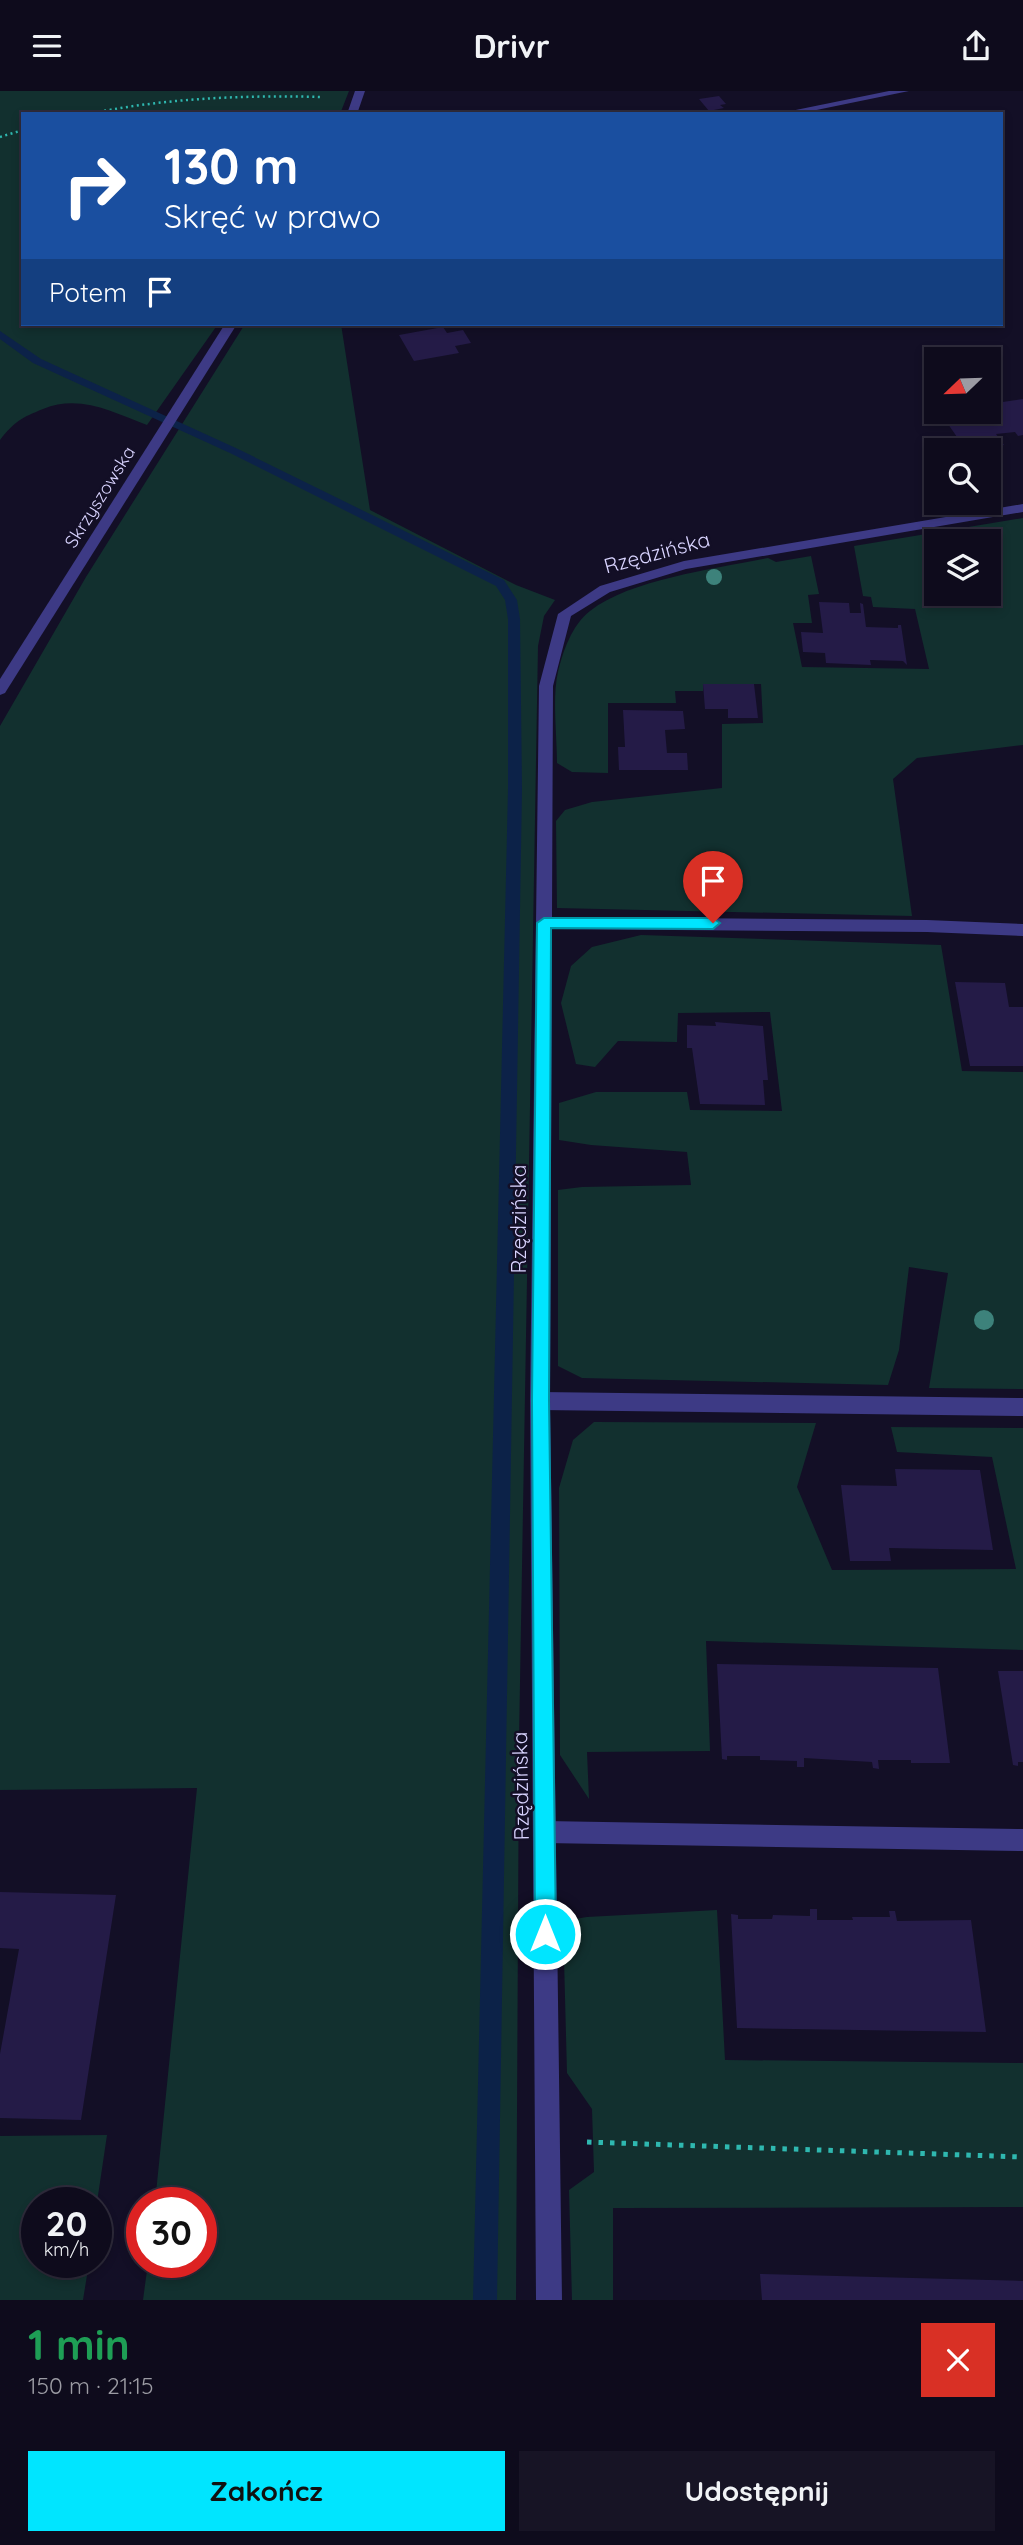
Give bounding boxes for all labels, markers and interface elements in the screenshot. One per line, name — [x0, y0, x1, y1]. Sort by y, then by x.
text: Drivr — [473, 26, 550, 66]
icon: menu — [28, 27, 66, 65]
icon: share — [957, 27, 995, 65]
text: 130 m — [164, 135, 298, 196]
icon: right — [49, 140, 140, 231]
text: Skręć w prawo — [164, 196, 381, 236]
icon: arrive — [141, 273, 179, 311]
text: Potem — [49, 276, 127, 309]
north arrow — [924, 347, 1001, 423]
map controls — [924, 347, 1001, 606]
button: search — [924, 438, 1001, 515]
street label: Skrzyszowska — [59, 442, 140, 552]
street label: Rzędzińska — [601, 525, 713, 579]
button: layers — [924, 529, 1001, 606]
pin — [683, 851, 743, 923]
icon: arrive — [694, 862, 732, 900]
street label: Rzędzińska — [505, 1165, 531, 1273]
street label: Rzędzińska — [506, 1731, 534, 1841]
position arrow — [508, 1897, 582, 1971]
speed limit sign: 30 — [126, 2187, 217, 2278]
text: 20 — [46, 2201, 87, 2245]
text: km/h — [44, 2238, 89, 2261]
text: 1 min — [28, 2318, 130, 2371]
button: close — [921, 2323, 995, 2397]
text: 150 m · 21:15 — [28, 2371, 154, 2400]
button: Zakończ — [28, 2451, 505, 2531]
button: Udostępnij — [519, 2451, 995, 2531]

